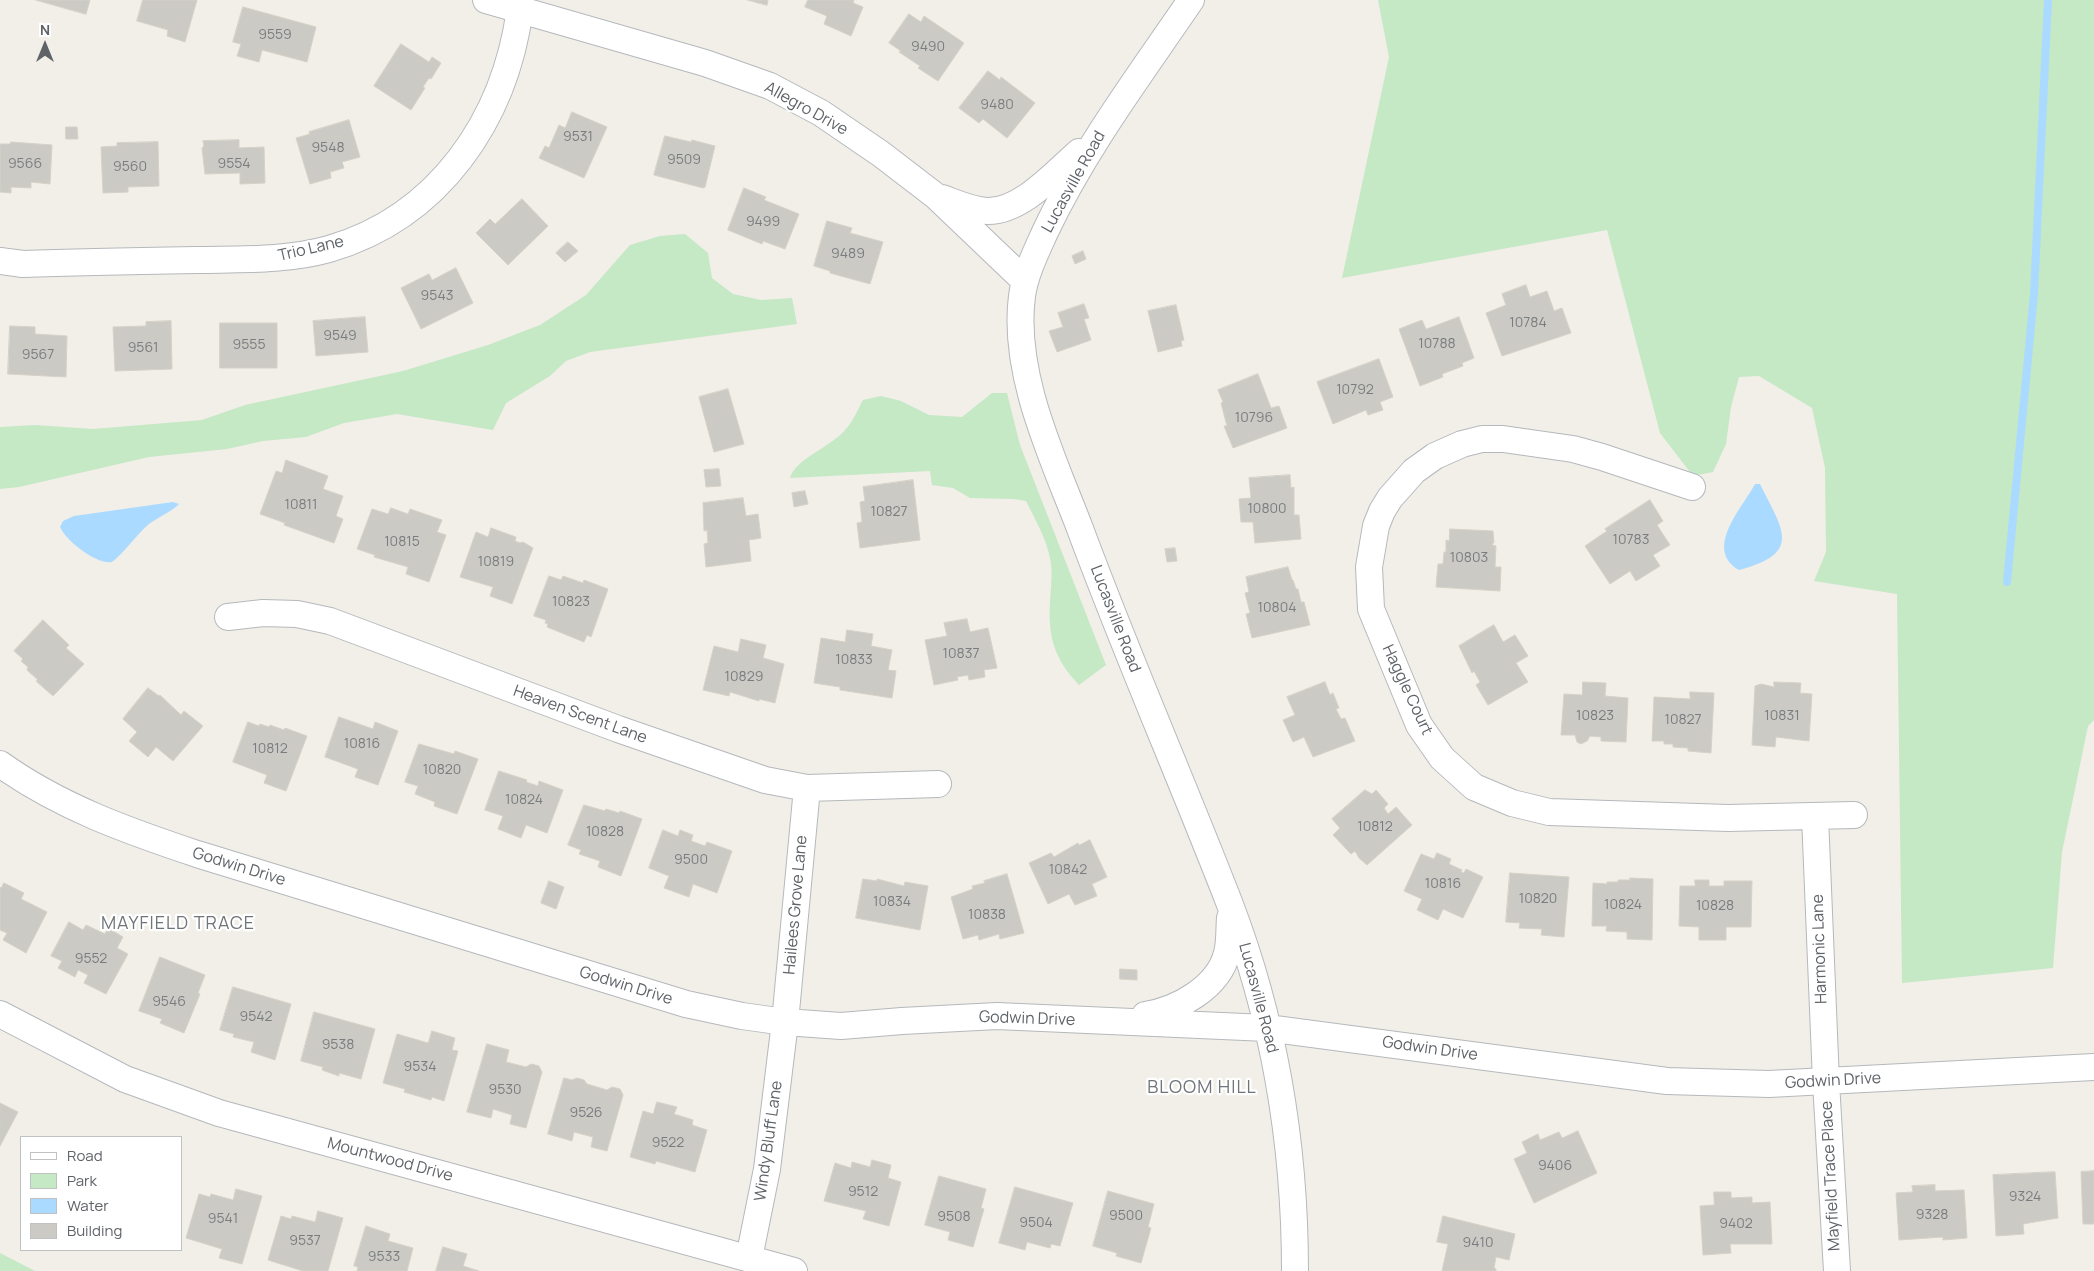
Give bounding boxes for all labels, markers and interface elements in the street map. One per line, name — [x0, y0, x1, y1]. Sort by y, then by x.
north arrow — [20, 20, 70, 70]
text: N — [40, 20, 50, 39]
house number: 9559 — [258, 27, 292, 43]
house number: 9490 — [911, 39, 945, 55]
street label: Allegro Drive — [761, 78, 851, 140]
house number: 9480 — [980, 97, 1014, 113]
street label: Lucasville Road — [1038, 128, 1110, 236]
house number: 9531 — [563, 129, 593, 145]
house number: 9548 — [311, 140, 345, 156]
house number: 9509 — [667, 152, 701, 168]
house number: 9566 — [8, 156, 42, 172]
house number: 9554 — [217, 156, 251, 172]
house number: 9560 — [113, 159, 147, 175]
house number: 9499 — [746, 214, 780, 230]
street label: Trio Lane — [276, 232, 346, 266]
house number: 9489 — [831, 246, 865, 262]
house number: 9543 — [421, 288, 453, 304]
house number: 10784 — [1509, 315, 1547, 331]
house number: 9549 — [323, 328, 357, 344]
house number: 10788 — [1418, 336, 1456, 352]
house number: 9555 — [233, 337, 265, 353]
house number: 9561 — [128, 340, 158, 356]
house number: 9567 — [22, 347, 54, 363]
house number: 10792 — [1336, 382, 1374, 398]
house number: 10796 — [1235, 410, 1273, 426]
house number: 10811 — [284, 497, 318, 513]
house number: 10800 — [1247, 501, 1287, 517]
house number: 10827 — [870, 504, 908, 520]
house number: 10783 — [1613, 532, 1649, 548]
house number: 10815 — [384, 534, 420, 550]
house number: 10803 — [1450, 550, 1488, 566]
house number: 10819 — [478, 554, 514, 570]
street label: Lucasville Road — [1086, 563, 1144, 675]
house number: 10823 — [552, 594, 590, 610]
house number: 10804 — [1258, 600, 1296, 616]
street label: Haggle Court — [1378, 642, 1436, 738]
house number: 10837 — [943, 646, 979, 662]
house number: 10833 — [835, 652, 873, 668]
house number: 10829 — [725, 669, 763, 685]
street label: Heaven Scent Lane — [511, 682, 649, 748]
house number: 10823 — [1576, 708, 1614, 724]
house number: 10831 — [1764, 708, 1800, 724]
house number: 10827 — [1664, 712, 1702, 728]
house number: 10816 — [344, 736, 380, 752]
house number: 10812 — [252, 741, 288, 757]
house number: 10820 — [423, 762, 461, 778]
house number: 10824 — [505, 792, 543, 808]
house number: 10812 — [1357, 819, 1393, 835]
house number: 10828 — [586, 824, 624, 840]
street label: Hailees Grove Lane — [780, 834, 812, 976]
street label: Godwin Drive — [190, 844, 288, 890]
house number: 9500 — [674, 852, 708, 868]
house number: 10842 — [1049, 862, 1087, 878]
house number: 10816 — [1425, 876, 1461, 892]
house number: 10820 — [1519, 891, 1557, 907]
house number: 10834 — [873, 894, 911, 910]
street label: Harmonic Lane — [1808, 894, 1832, 1004]
house number: 10824 — [1604, 897, 1642, 913]
house number: 10828 — [1696, 898, 1734, 914]
house number: 10838 — [968, 907, 1006, 923]
district label: MAYFIELD TRACE — [99, 913, 257, 935]
street label: Lucasville Road — [1234, 941, 1282, 1055]
house number: 9552 — [75, 951, 107, 967]
street label: Godwin Drive — [577, 963, 675, 1009]
house number: 9546 — [152, 994, 186, 1010]
street label: Godwin Drive — [979, 1008, 1075, 1030]
house number: 9542 — [239, 1009, 273, 1025]
street label: Godwin Drive — [1381, 1033, 1479, 1065]
house number: 9538 — [322, 1037, 354, 1053]
house number: 9534 — [404, 1059, 436, 1075]
street label: Godwin Drive — [1784, 1069, 1882, 1093]
district label: BLOOM HILL — [1146, 1077, 1258, 1099]
street label: Windy Bluff Lane — [751, 1079, 787, 1203]
house number: 9530 — [488, 1082, 522, 1098]
street label: Mayfield Trace Place — [1817, 1100, 1845, 1252]
house number: 9526 — [569, 1105, 603, 1121]
street label: Mountwood Drive — [325, 1134, 455, 1186]
house number: 9522 — [652, 1135, 684, 1151]
legend — [20, 1136, 182, 1251]
text: Road — [67, 1145, 103, 1166]
house number: 9406 — [1538, 1158, 1572, 1174]
text: Park — [67, 1170, 97, 1191]
house number: 9512 — [848, 1184, 878, 1200]
house number: 9324 — [2009, 1189, 2041, 1205]
text: Water — [67, 1195, 109, 1216]
house number: 9328 — [1916, 1207, 1948, 1223]
house number: 9500 — [1109, 1208, 1143, 1224]
house number: 9508 — [937, 1209, 971, 1225]
house number: 9541 — [208, 1211, 238, 1227]
house number: 9504 — [1019, 1215, 1053, 1231]
house number: 9402 — [1719, 1216, 1753, 1232]
text: Building — [67, 1220, 122, 1241]
house number: 9537 — [289, 1233, 321, 1249]
house number: 9410 — [1463, 1235, 1493, 1251]
house number: 9533 — [368, 1249, 400, 1265]

